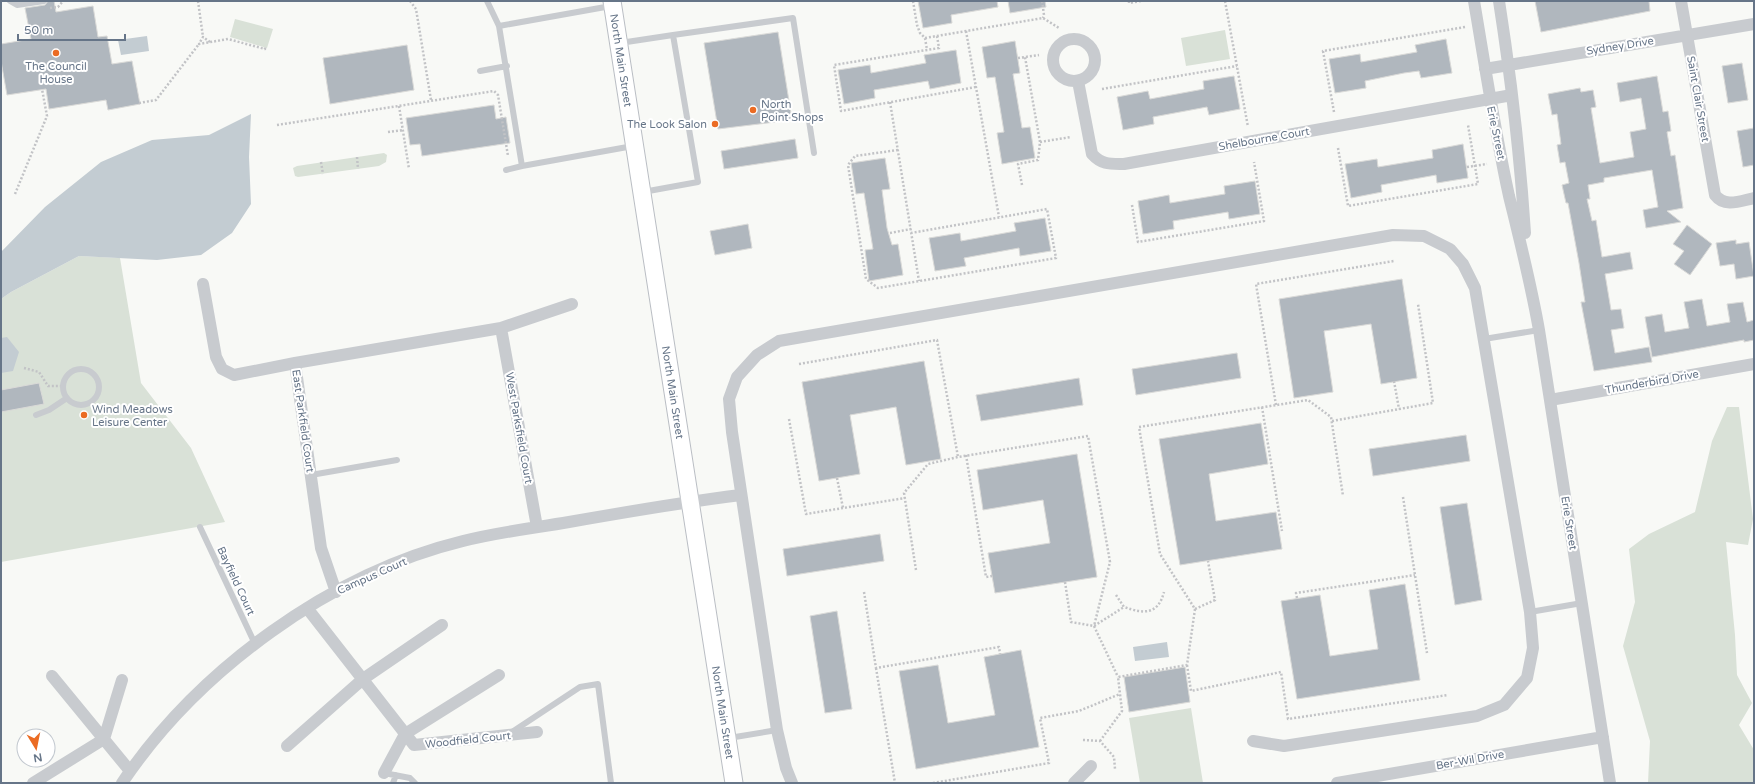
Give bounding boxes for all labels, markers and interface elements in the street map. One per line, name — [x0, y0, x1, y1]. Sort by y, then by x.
street label: North Main Street — [608, 13, 635, 108]
scale bar — [18, 16, 125, 42]
text: 50 m — [24, 23, 53, 37]
street label: Sydney Drive — [1585, 34, 1655, 58]
marker: The Council House — [51, 48, 61, 58]
street label: Saint Clair Street — [1684, 55, 1712, 143]
place label: The Council House — [25, 60, 87, 86]
place label: North Point Shops — [761, 98, 824, 124]
marker: North Point Shops — [748, 105, 758, 115]
street label: Erie Street — [1484, 105, 1508, 161]
place label: The Look Salon — [627, 118, 707, 131]
marker: The Look Salon — [710, 119, 720, 129]
street label: Shelbourne Court — [1218, 125, 1310, 153]
street label: North Main Street — [659, 345, 687, 440]
street label: Thunderbird Drive — [1604, 367, 1700, 397]
street label: East Parkfield Court — [289, 369, 317, 473]
street label: West Parksfield Court — [503, 371, 535, 485]
place label: Wind Meadows Leisure Center — [92, 403, 173, 429]
marker: Wind Meadows Leisure Center — [79, 410, 89, 420]
street label: Erie Street — [1558, 495, 1580, 551]
street label: Bayfield Court — [214, 544, 258, 618]
street label: Campus Court — [335, 555, 409, 597]
street label: North Main Street — [709, 665, 737, 760]
north arrow — [16, 728, 56, 768]
street label: Woodfield Court — [425, 729, 511, 751]
street label: Ber-Wil Drive — [1435, 748, 1505, 772]
text: N — [32, 750, 43, 765]

